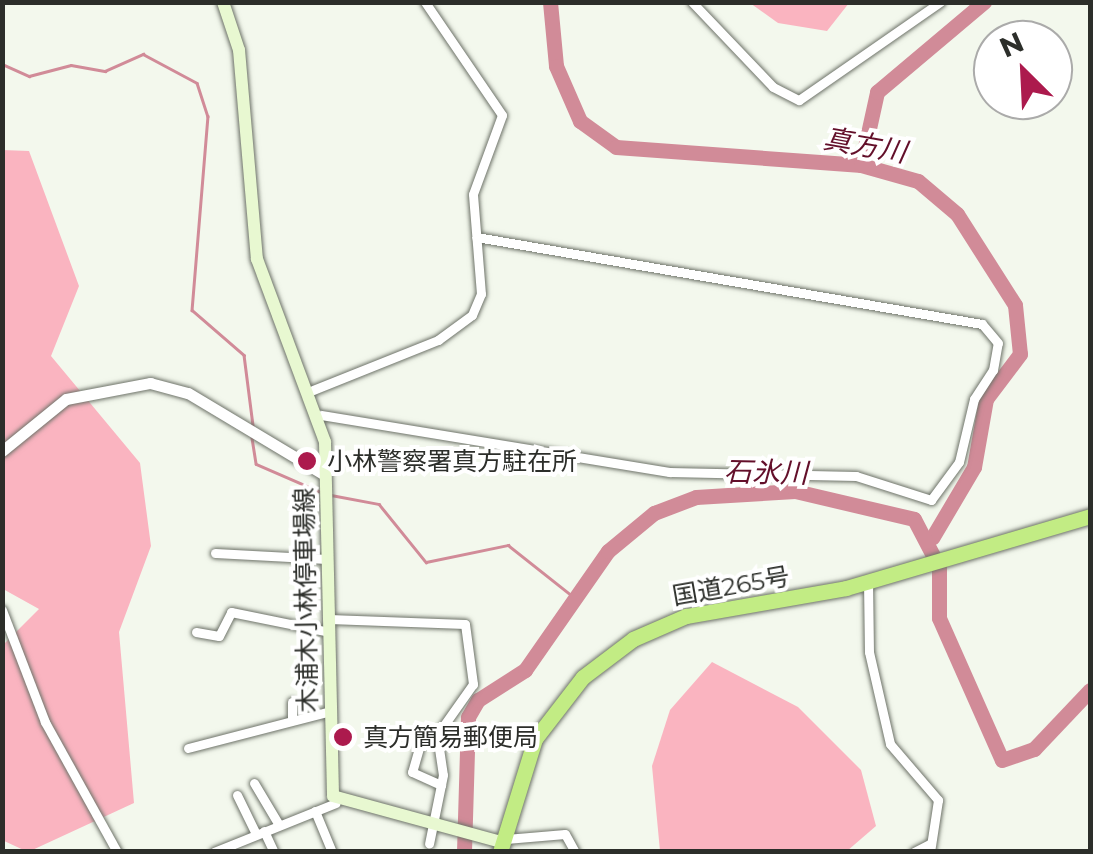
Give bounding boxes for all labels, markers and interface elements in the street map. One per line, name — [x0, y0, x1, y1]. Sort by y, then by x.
north arrow — [973, 20, 1073, 120]
text: N — [994, 24, 1029, 65]
water label: 真方川 — [821, 121, 909, 169]
place label: 小林警察署真方駐在所 — [327, 446, 577, 476]
marker: 小林警察署真方駐在所 — [296, 450, 318, 472]
water label: 石氷川 — [724, 454, 808, 490]
street label: 木浦木小林停車場線 — [289, 487, 323, 713]
street label: 国道265号 — [670, 561, 792, 611]
place label: 真方簡易郵便局 — [363, 722, 538, 752]
marker: 真方簡易郵便局 — [332, 726, 354, 748]

